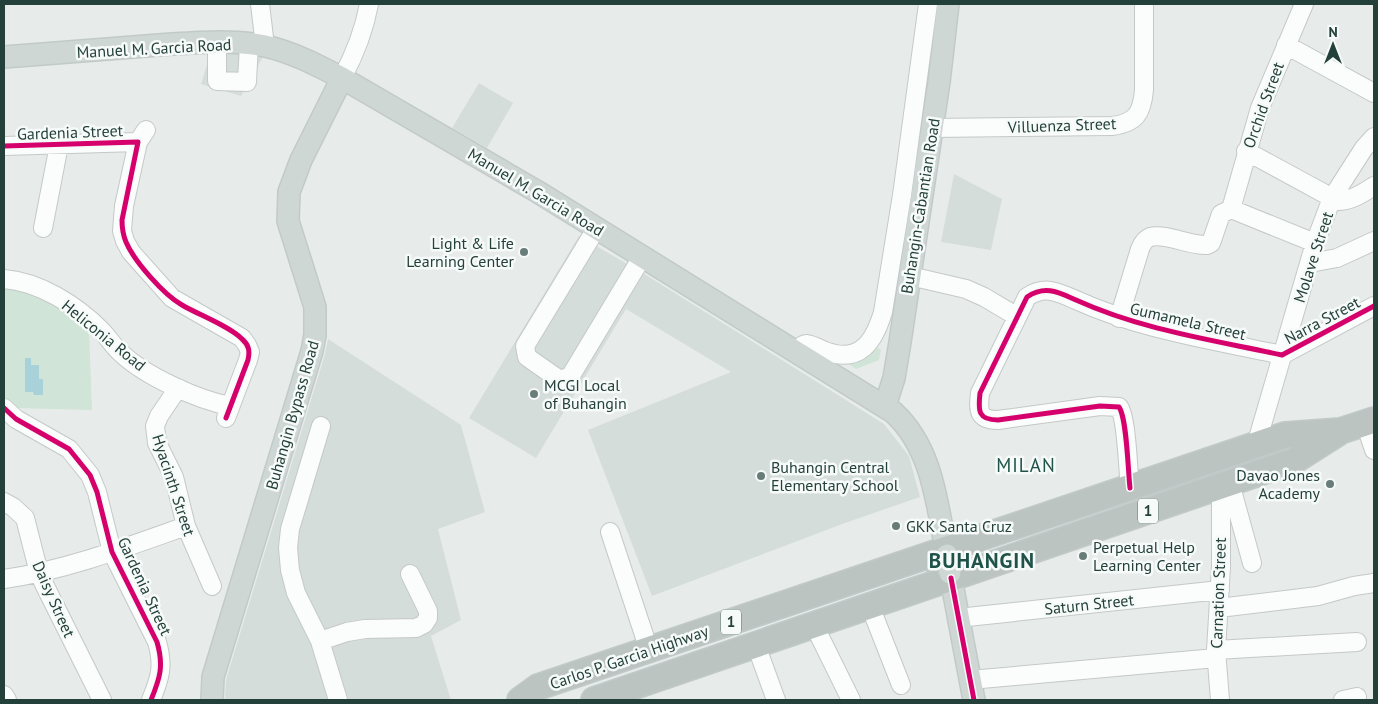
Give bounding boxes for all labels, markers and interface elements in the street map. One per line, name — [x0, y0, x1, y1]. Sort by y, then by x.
north arrow — [1308, 20, 1358, 70]
text: N — [1328, 23, 1338, 41]
street label: Manuel M. Garcia Road — [76, 34, 232, 62]
street label: Orchid Street — [1238, 59, 1288, 151]
street label: Villuenza Street — [1006, 113, 1117, 137]
street label: Buhangin-Cabantian Road — [896, 117, 944, 295]
street label: Gardenia Street — [17, 120, 124, 144]
street label: Manuel M. Garcia Road — [464, 144, 608, 240]
street label: Molave Street — [1289, 208, 1337, 305]
place label: Light & Life Learning Center — [406, 233, 515, 271]
marker: Light & Life Learning Center — [518, 246, 530, 258]
street label: Narra Street — [1281, 291, 1364, 348]
street label: Heliconia Road — [58, 295, 150, 375]
street label: Gumamela Street — [1128, 298, 1248, 344]
street label: Buhangin Bypass Road — [261, 338, 323, 492]
place label: MCGI Local of Buhangin — [544, 375, 627, 413]
marker: MCGI Local of Buhangin — [528, 388, 540, 400]
street label: Hyacinth Street — [148, 432, 200, 539]
district label: MILAN — [996, 453, 1056, 477]
place label: Buhangin Central Elementary School — [771, 457, 899, 495]
place label: Davao Jones Academy — [1236, 465, 1321, 503]
marker: Buhangin Central Elementary School — [755, 470, 767, 482]
marker: Davao Jones Academy — [1324, 478, 1336, 490]
road number: 1 — [1138, 498, 1158, 524]
place label: GKK Santa Cruz — [906, 516, 1012, 536]
marker: GKK Santa Cruz — [890, 520, 902, 532]
street label: Gardenia Street — [114, 534, 177, 639]
place label: Perpetual Help Learning Center — [1093, 537, 1201, 575]
street label: Carnation Street — [1206, 537, 1230, 649]
district label: BUHANGIN — [929, 547, 1035, 574]
marker: Perpetual Help Learning Center — [1077, 550, 1089, 562]
street label: Daisy Street — [28, 558, 80, 641]
street label: Saturn Street — [1043, 589, 1135, 619]
road number: 1 — [721, 610, 741, 634]
street label: Carlos P. Garcia Highway — [547, 620, 711, 694]

